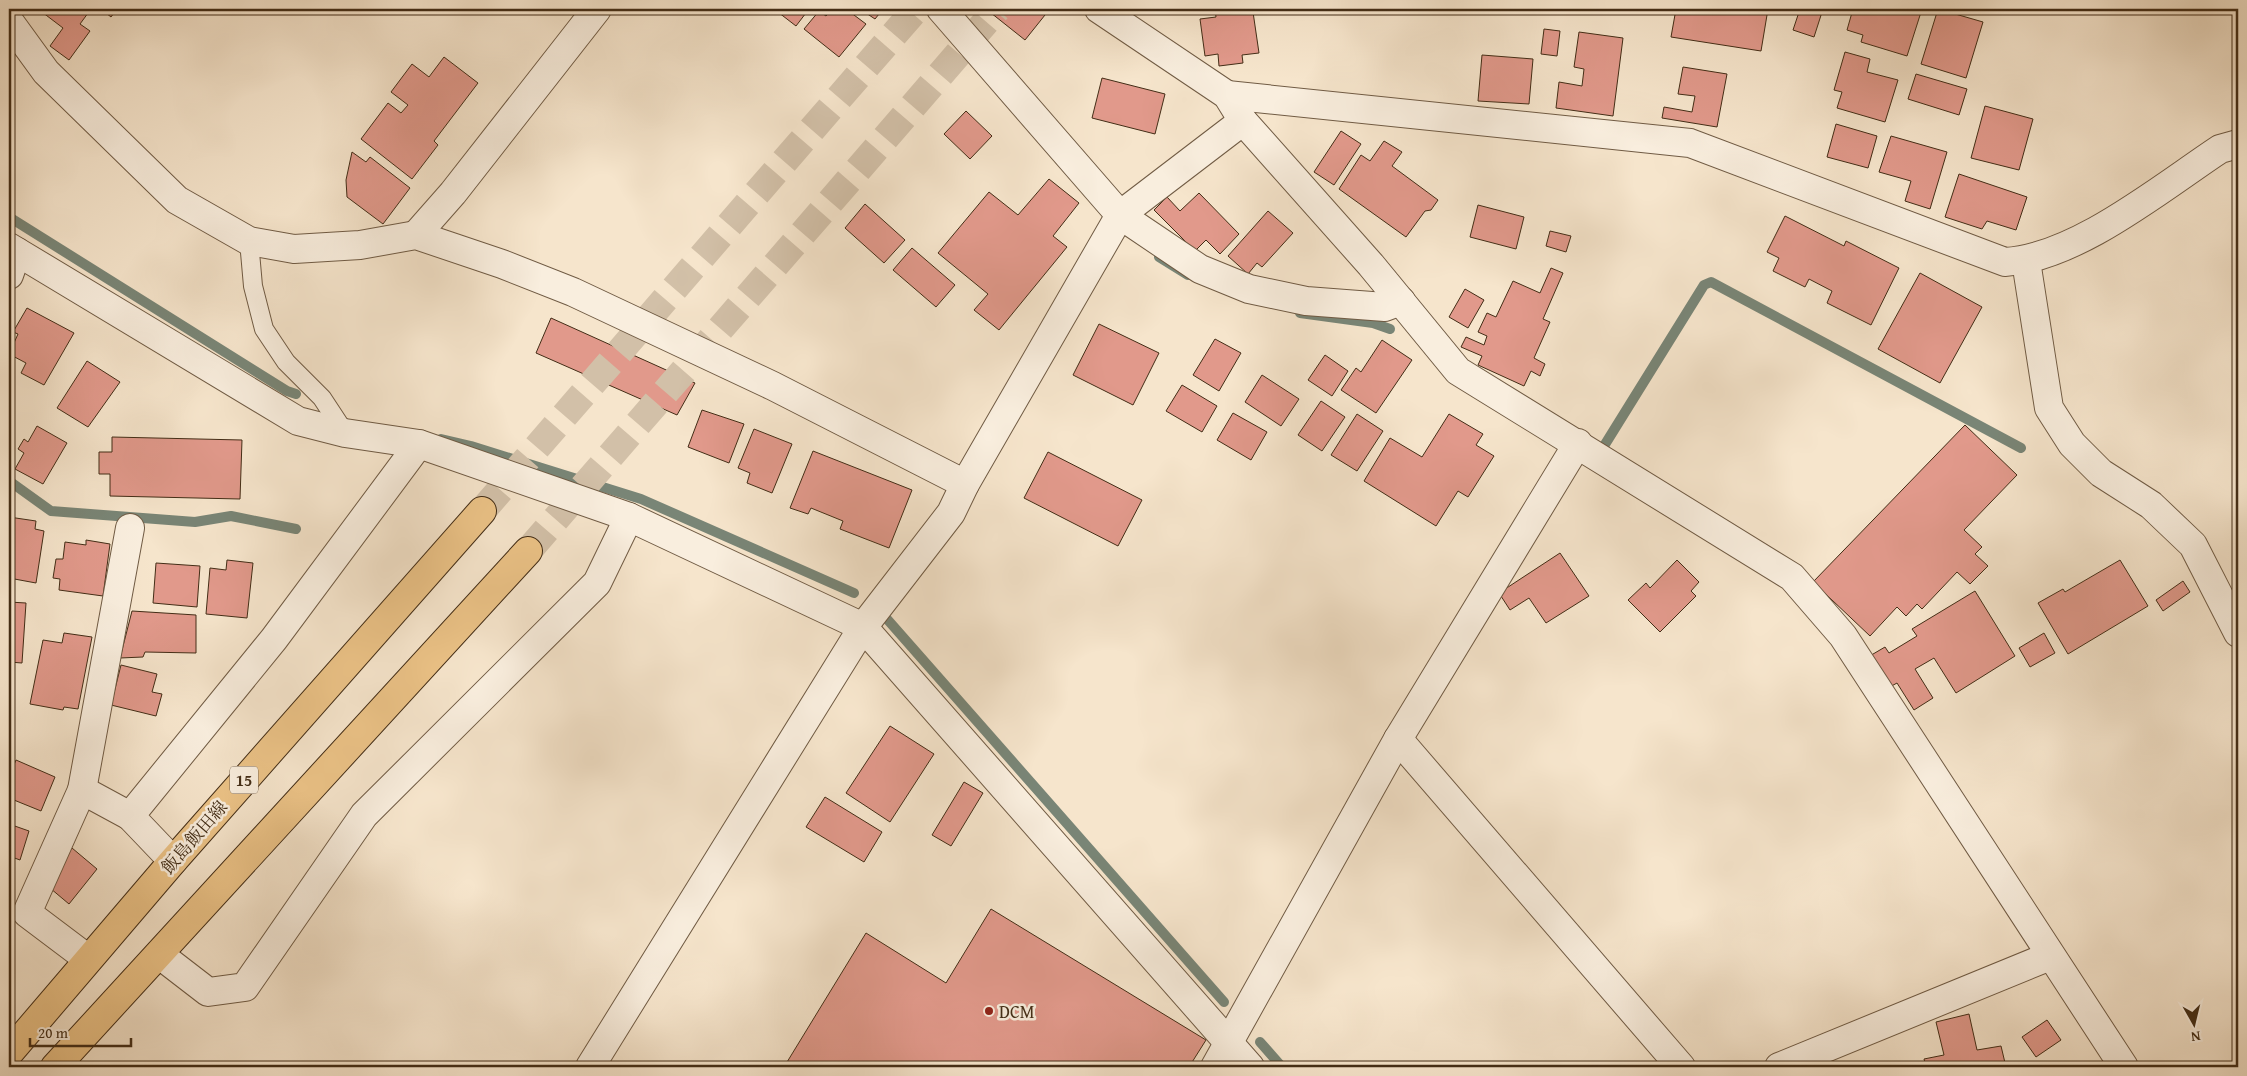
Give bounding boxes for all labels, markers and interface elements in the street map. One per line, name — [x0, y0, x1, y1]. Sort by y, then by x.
road number: 15 — [230, 766, 258, 794]
street label: 飯島飯田線 — [154, 794, 234, 880]
place label: DCM — [999, 998, 1035, 1025]
north arrow — [2170, 998, 2220, 1048]
marker: DCM — [983, 1005, 995, 1017]
scale bar — [30, 1016, 131, 1048]
text: 20 m — [38, 1022, 69, 1043]
text: N — [2189, 1026, 2202, 1048]

